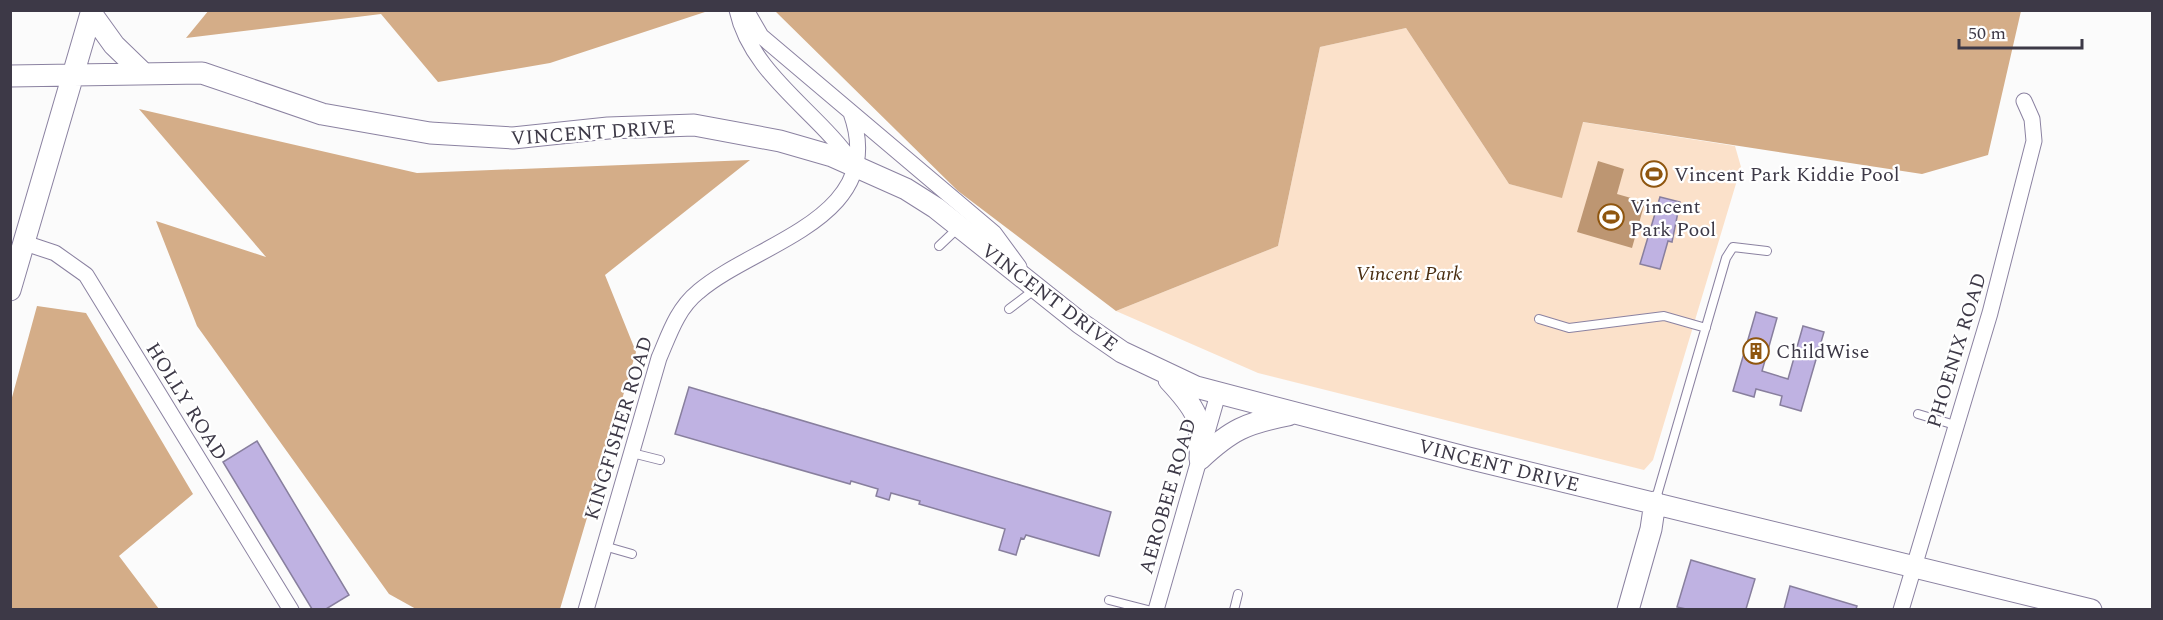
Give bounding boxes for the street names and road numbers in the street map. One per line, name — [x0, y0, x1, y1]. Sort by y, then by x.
street label: VINCENT DRIVE — [510, 112, 676, 154]
street label: VINCENT DRIVE — [974, 236, 1124, 359]
street label: PHOENIX ROAD — [1919, 269, 1995, 432]
street label: KINGFISHER ROAD — [577, 333, 661, 524]
street label: HOLLY ROAD — [138, 336, 235, 467]
street label: AEROBEE ROAD — [1131, 415, 1205, 578]
street label: VINCENT DRIVE — [1415, 431, 1582, 500]

